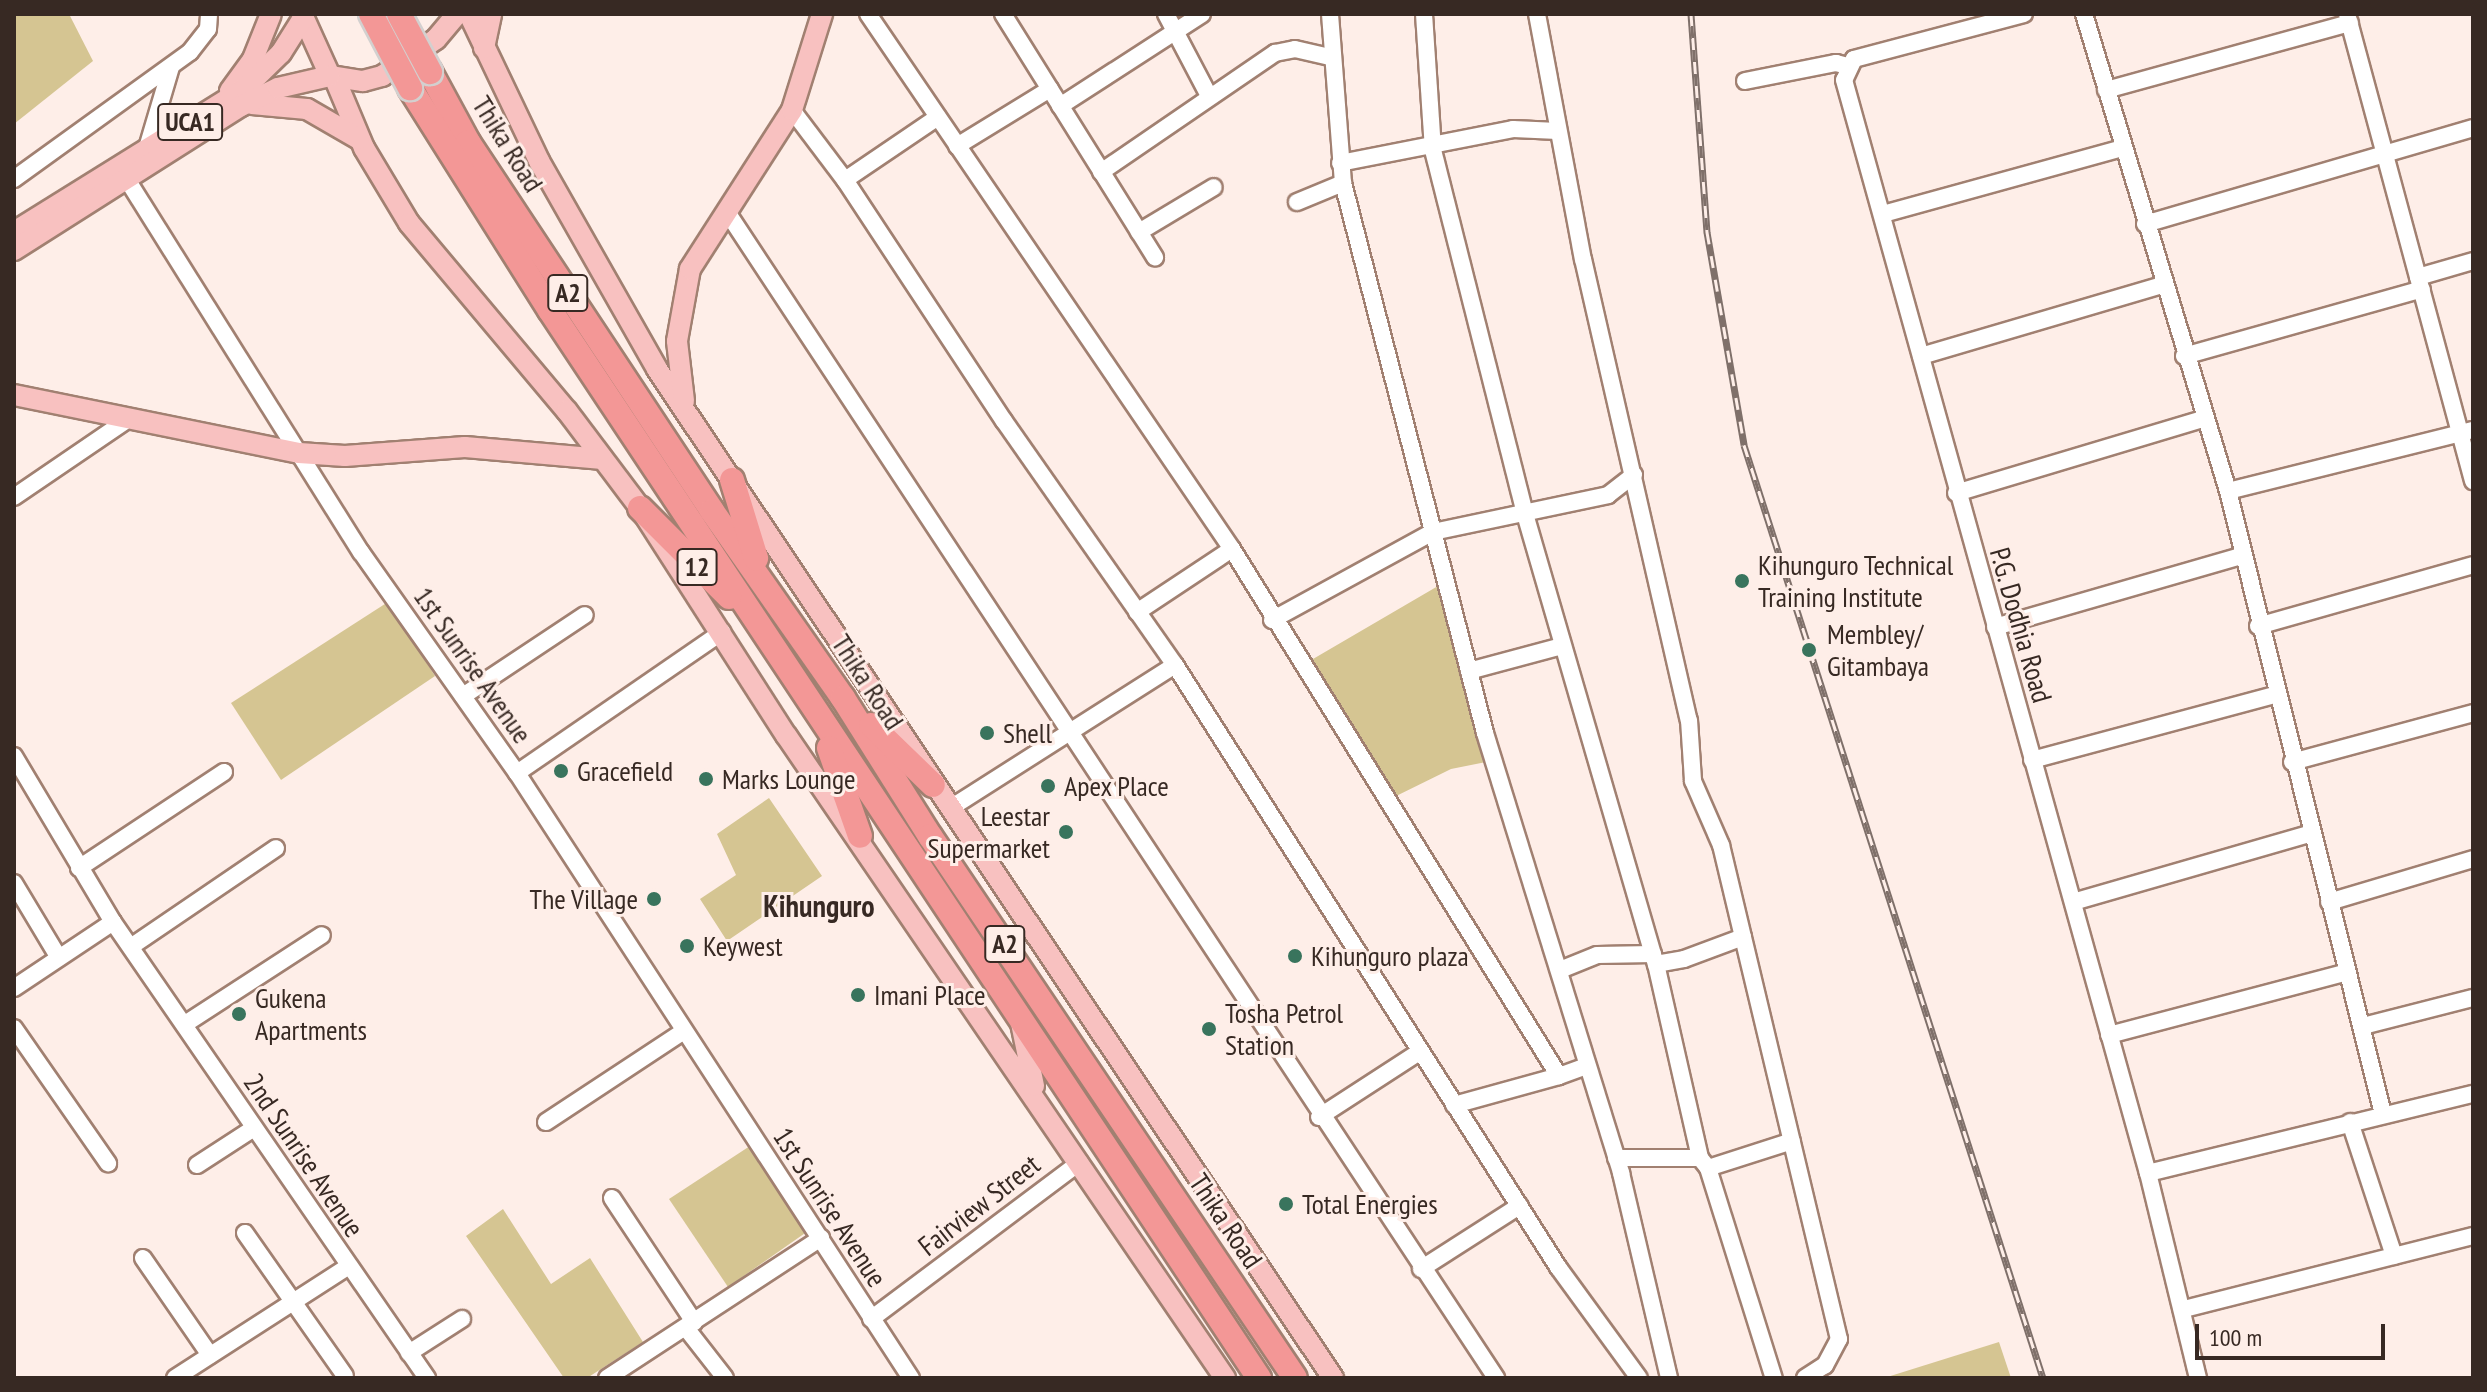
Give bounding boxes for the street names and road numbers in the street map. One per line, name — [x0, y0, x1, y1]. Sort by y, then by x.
street label: Thika Road — [465, 90, 551, 198]
road number: UCA1 — [156, 100, 224, 144]
road number: A2 — [546, 271, 590, 315]
street label: P.G. Dodhia Road — [1983, 543, 2059, 707]
road number: 12 — [675, 545, 719, 589]
street label: 1st Sunrise Avenue — [407, 580, 539, 750]
street label: Thika Road — [825, 628, 911, 736]
road number: A2 — [983, 922, 1027, 966]
street label: 2nd Sunrise Avenue — [237, 1066, 371, 1244]
street label: 1st Sunrise Avenue — [766, 1121, 894, 1293]
street label: Fairview Street — [911, 1147, 1047, 1263]
street label: Thika Road — [1182, 1167, 1270, 1275]

